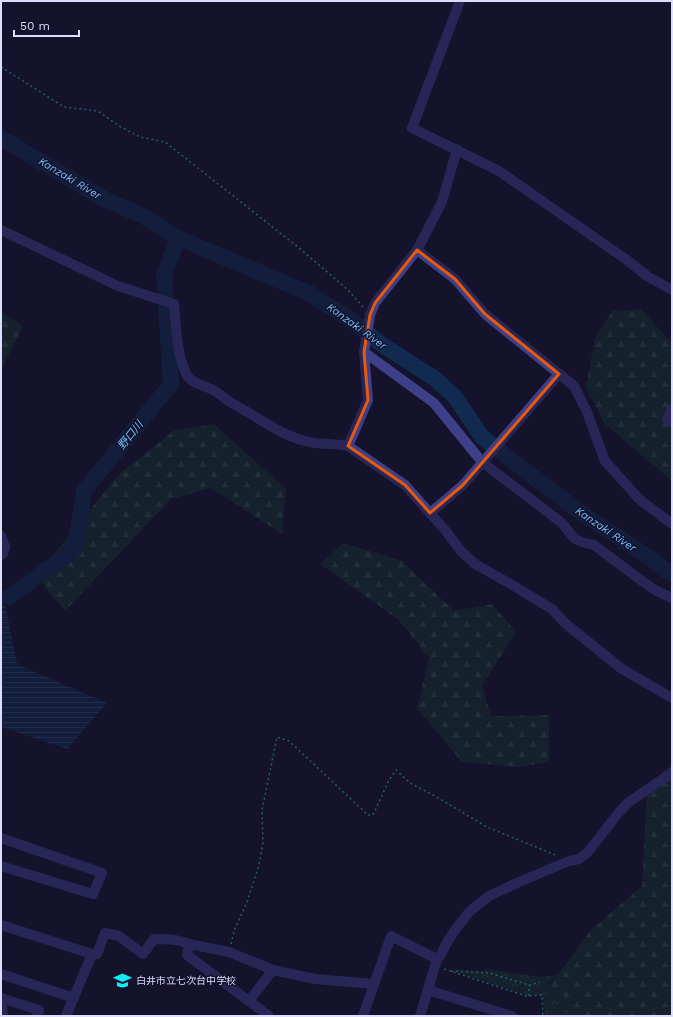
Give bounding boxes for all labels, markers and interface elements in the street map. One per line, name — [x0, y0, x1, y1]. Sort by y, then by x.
scale bar — [14, 12, 79, 38]
text: 50 m — [20, 19, 50, 33]
water label: Kanzaki River — [36, 155, 104, 203]
water label: Kanzaki River — [324, 300, 390, 353]
water label: 野口川 — [115, 418, 146, 452]
water label: Kanzaki River — [573, 504, 639, 555]
school or university icon: 白井市立七次台中学校 — [113, 970, 133, 990]
place label: 白井市立七次台中学校 — [136, 975, 236, 986]

